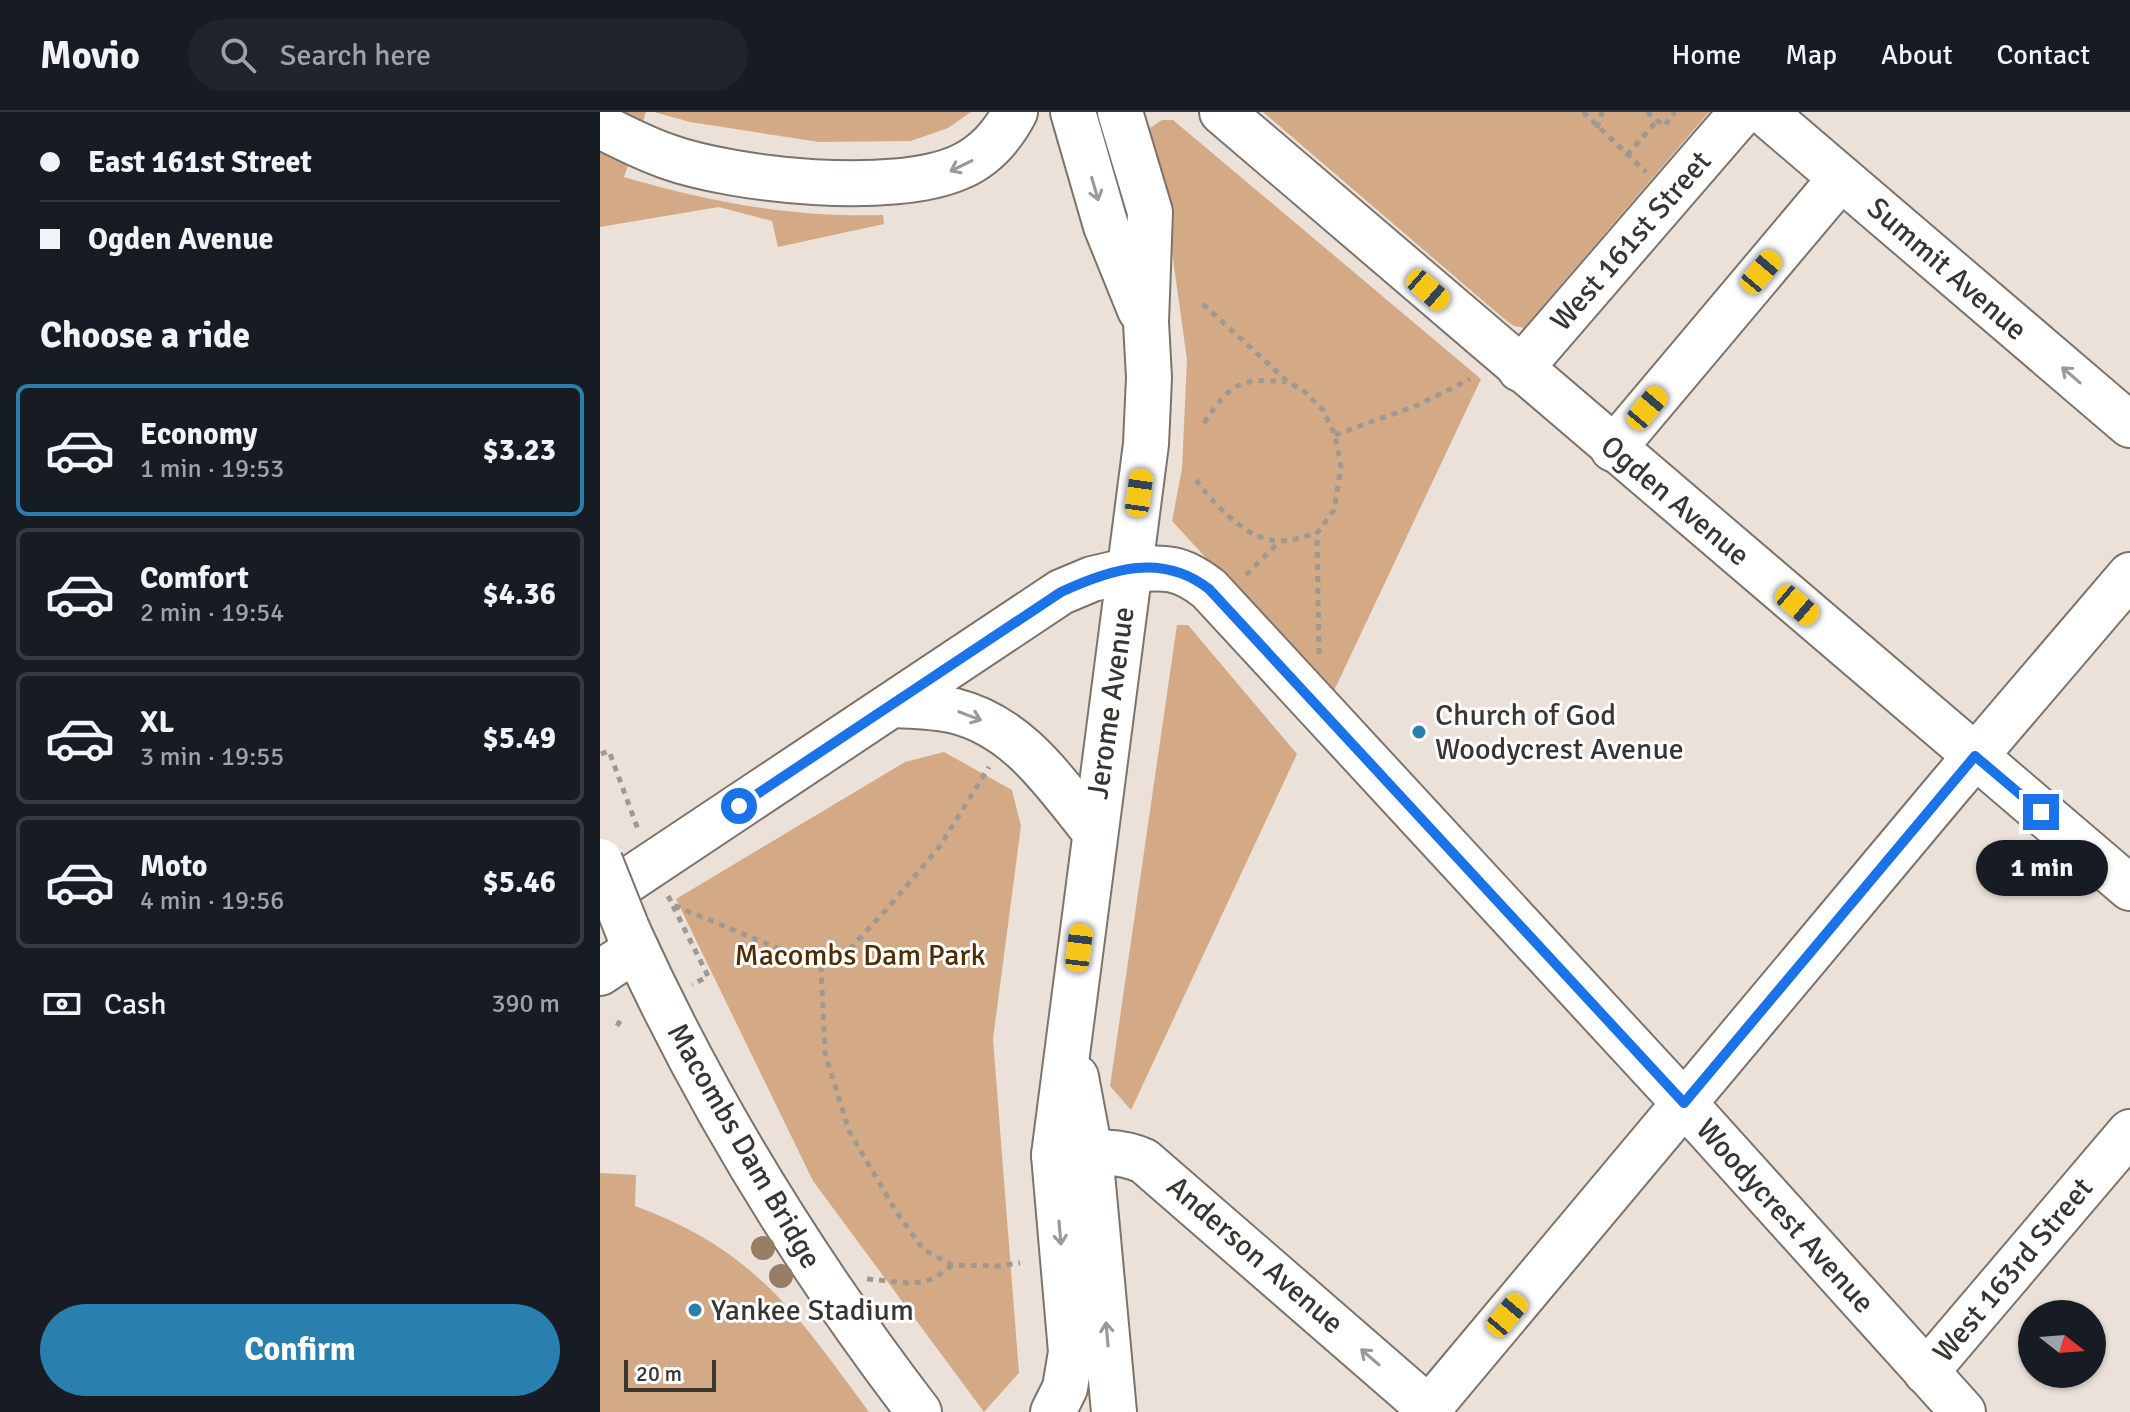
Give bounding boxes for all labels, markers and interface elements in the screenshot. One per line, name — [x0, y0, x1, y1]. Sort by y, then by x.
search box — [188, 19, 748, 91]
text: Movio — [40, 32, 140, 79]
icon: search — [216, 33, 260, 77]
text: Search here — [280, 37, 431, 74]
text: Home — [1672, 38, 1741, 72]
text: Map — [1785, 38, 1837, 72]
text: About — [1881, 38, 1953, 72]
text: Contact — [1997, 38, 2090, 72]
street label: West 161st Street — [1543, 143, 1719, 339]
text: East 161st Street — [88, 144, 312, 181]
one-way arrow — [950, 158, 974, 174]
one-way arrow — [1088, 175, 1103, 201]
street label: Summit Avenue — [1859, 189, 2035, 349]
text: Ogden Avenue — [88, 221, 273, 258]
car — [1736, 246, 1786, 298]
car — [1402, 265, 1454, 315]
text: Choose a ride — [40, 313, 250, 358]
one-way arrow — [2061, 366, 2081, 384]
car — [1622, 382, 1672, 434]
icon: car — [44, 414, 116, 486]
text: Economy — [140, 416, 257, 453]
street label: Ogden Avenue — [1593, 428, 1757, 574]
text: $3.23 — [483, 432, 556, 469]
text: 1 min · 19:53 — [140, 453, 284, 485]
car — [1124, 468, 1154, 518]
icon: car — [44, 558, 116, 630]
text: Comfort — [140, 560, 249, 597]
text: $4.36 — [483, 576, 556, 613]
car — [1771, 580, 1823, 630]
text: 2 min · 19:54 — [140, 597, 284, 629]
street label: Jerome Avenue — [1079, 604, 1143, 802]
place label: Church of God Woodycrest Avenue — [1435, 697, 1684, 768]
icon: car — [44, 702, 116, 774]
text: XL — [140, 704, 174, 741]
one-way arrow — [957, 710, 982, 724]
text: $5.49 — [483, 720, 556, 757]
marker: Church of God Woodycrest Avenue — [1410, 723, 1428, 741]
text: 3 min · 19:55 — [140, 741, 284, 773]
route start — [721, 788, 757, 824]
route end — [2023, 794, 2059, 830]
callout: 1 min — [1975, 840, 2107, 896]
icon: car — [44, 846, 116, 918]
text: Moto — [140, 848, 207, 885]
text: 1 min — [2011, 852, 2073, 884]
text: $5.46 — [483, 864, 556, 901]
text: 4 min · 19:56 — [140, 885, 284, 917]
car — [1064, 923, 1094, 973]
park label: Macombs Dam Park — [735, 937, 985, 974]
icon: cash — [40, 982, 84, 1026]
text: Cash — [104, 986, 167, 1023]
text: 390 m — [491, 988, 560, 1020]
street label: Macombs Dam Bridge — [659, 1017, 829, 1275]
street label: Woodycrest Avenue — [1688, 1111, 1882, 1321]
street label: Anderson Avenue — [1159, 1168, 1351, 1342]
street label: West 163rd Street — [1925, 1170, 2101, 1370]
one-way arrow — [1053, 1219, 1068, 1246]
car — [1482, 1289, 1532, 1341]
place label: Yankee Stadium — [711, 1292, 914, 1329]
north arrow — [2018, 1300, 2106, 1388]
map controls — [2018, 1300, 2106, 1388]
marker: Yankee Stadium — [686, 1301, 704, 1319]
button: Confirm — [40, 1304, 560, 1396]
one-way arrow — [1099, 1321, 1114, 1348]
one-way arrow — [1361, 1348, 1381, 1366]
scale bar — [624, 1356, 716, 1392]
text: 20 m — [636, 1360, 682, 1387]

